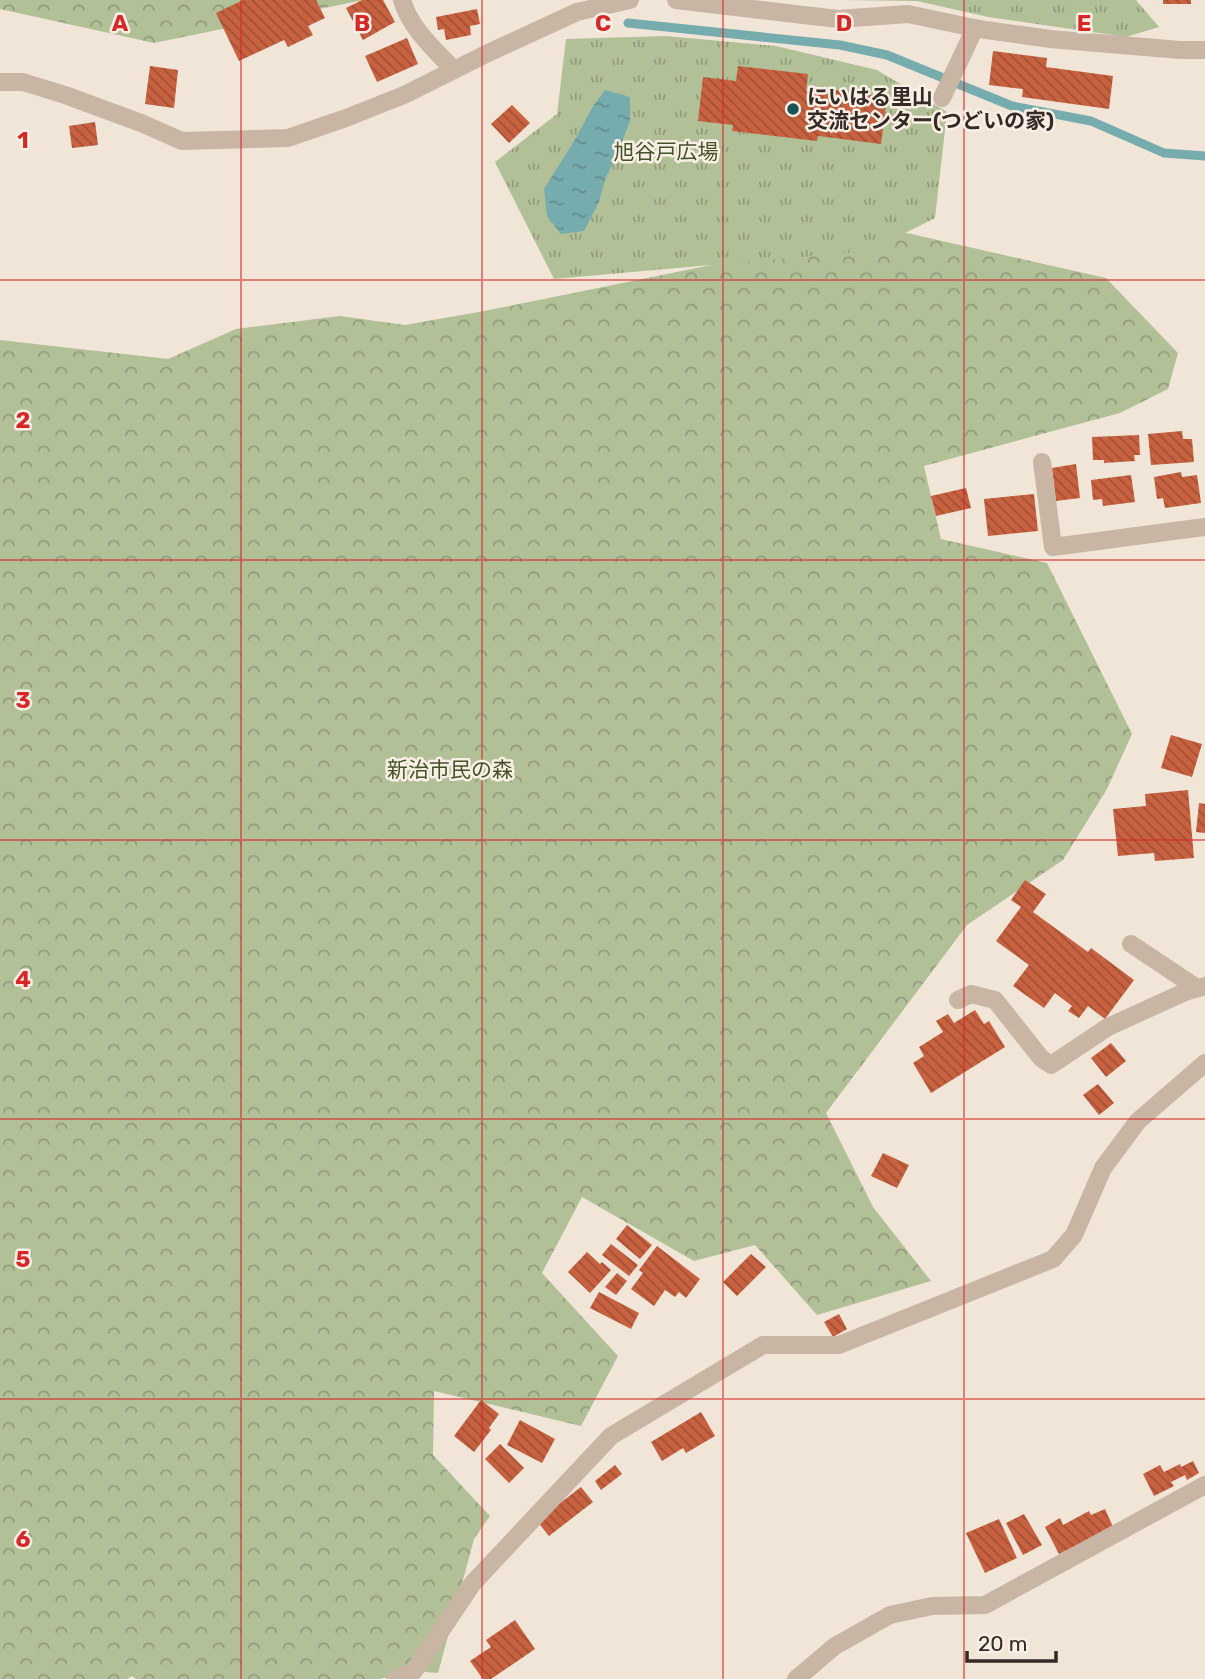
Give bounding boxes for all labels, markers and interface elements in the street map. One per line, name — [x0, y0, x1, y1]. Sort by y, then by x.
text: A — [112, 9, 129, 37]
text: B — [354, 9, 370, 37]
text: C — [595, 9, 611, 37]
text: D — [836, 9, 852, 37]
text: E — [1077, 9, 1091, 37]
place label: にいはる里山 交流センター(つどいの家) — [807, 84, 1054, 133]
marker: にいはる里山 交流センター(つどいの家) — [785, 101, 801, 117]
text: 1 — [17, 126, 29, 154]
park label: 旭谷戸広場 — [614, 139, 719, 164]
text: 2 — [16, 406, 30, 434]
text: 3 — [15, 686, 31, 714]
park label: 新治市民の森 — [387, 757, 513, 782]
text: 4 — [15, 965, 31, 993]
text: 5 — [16, 1245, 31, 1273]
text: 6 — [16, 1525, 31, 1553]
scale bar — [967, 1620, 1056, 1664]
text: 20 m — [978, 1631, 1027, 1656]

